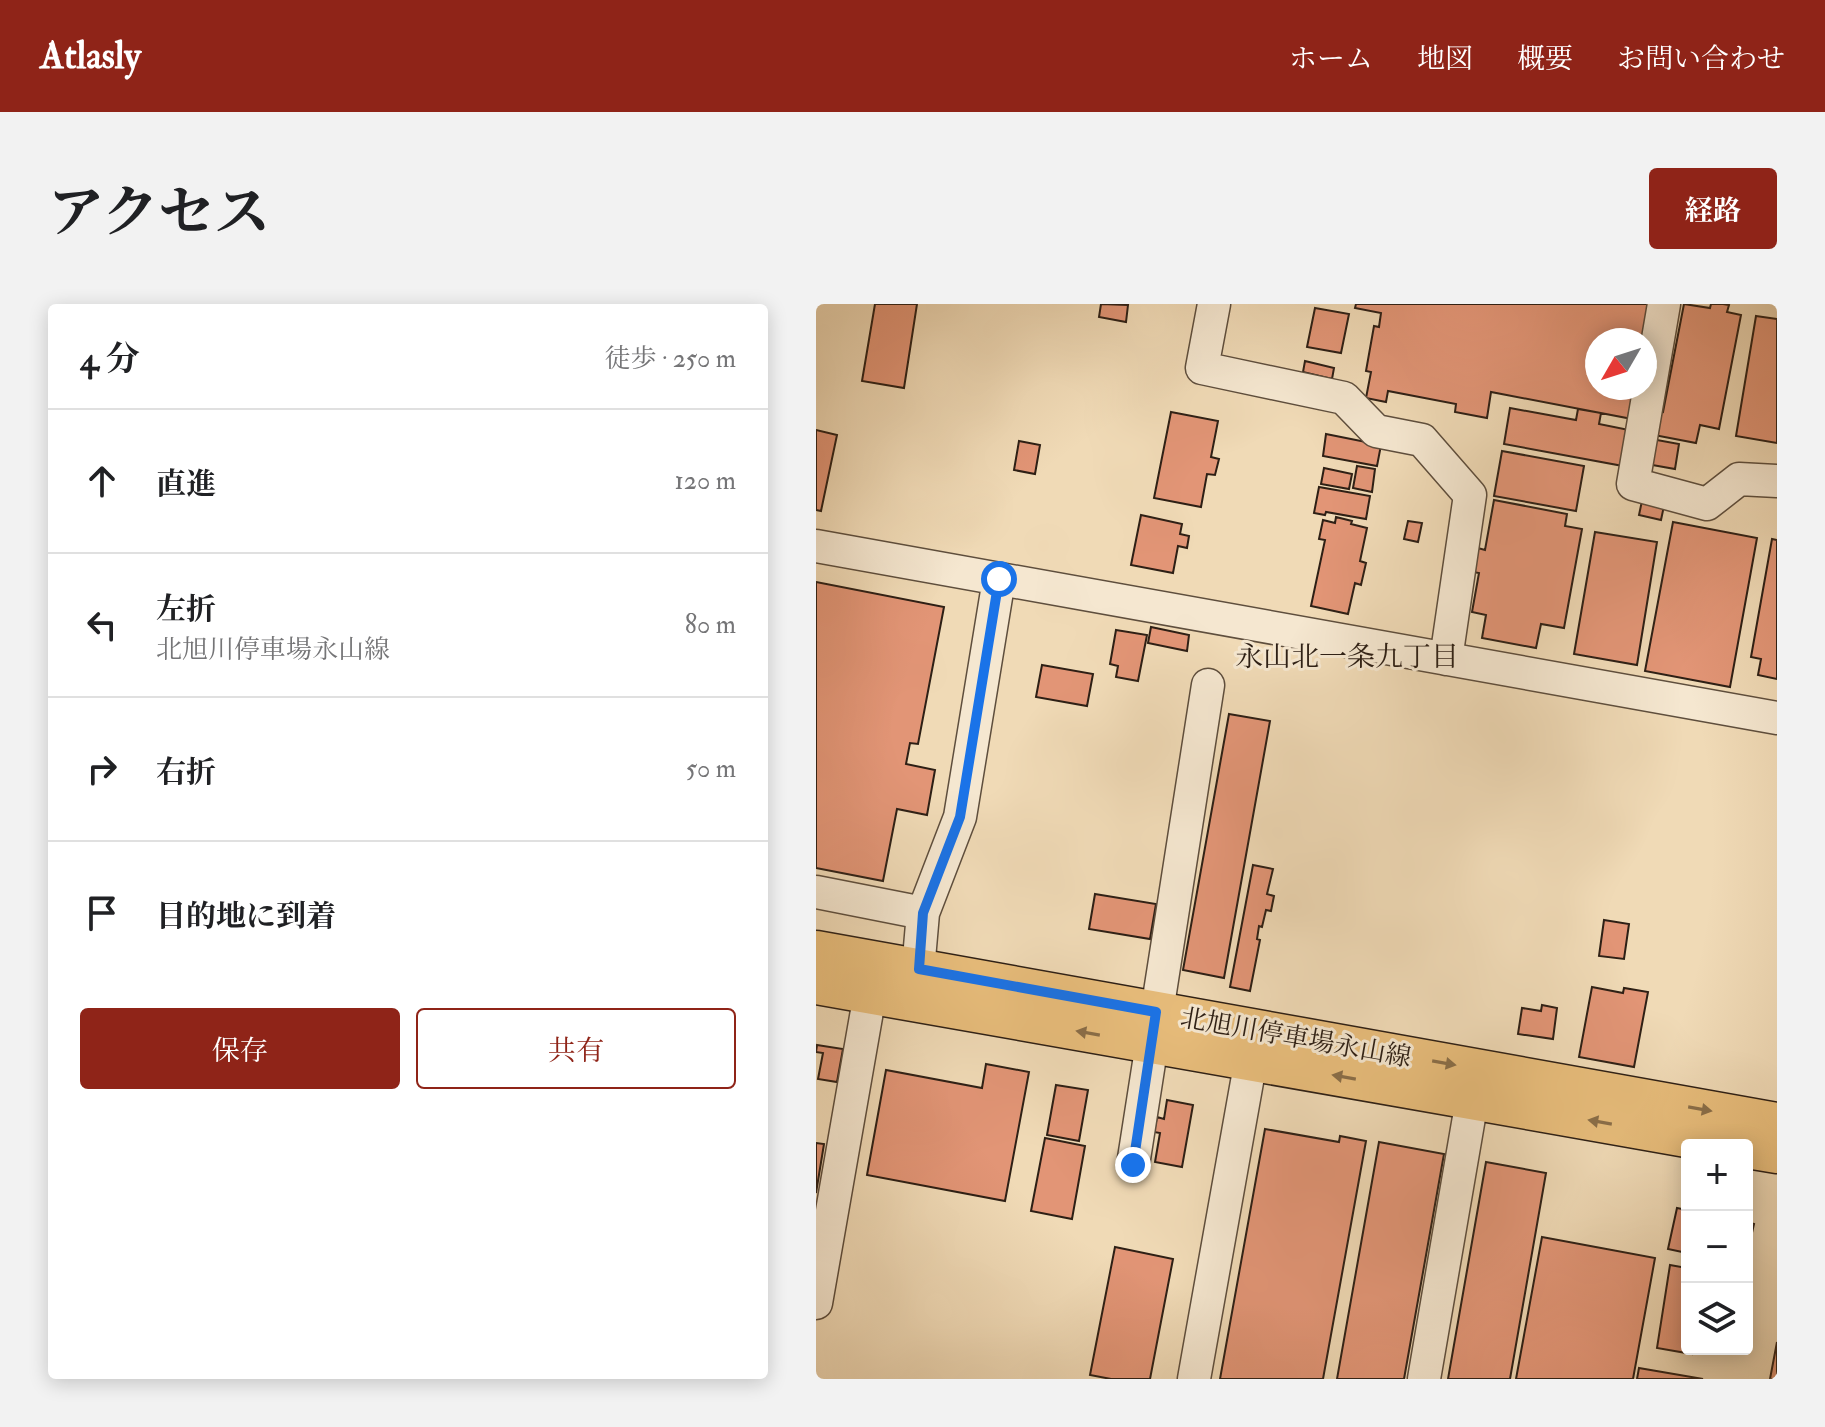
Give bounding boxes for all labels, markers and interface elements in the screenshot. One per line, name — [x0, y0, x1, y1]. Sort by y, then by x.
text: Atlasly — [40, 32, 141, 80]
text: ホーム — [1289, 42, 1373, 77]
text: 地図 — [1417, 42, 1473, 77]
text: 概要 — [1517, 42, 1573, 77]
text: お問い合わせ — [1617, 42, 1785, 77]
button: 経路 — [1649, 168, 1777, 249]
text: アクセス — [48, 178, 270, 249]
north arrow — [1585, 328, 1657, 400]
text: 4 分 — [80, 338, 139, 381]
text: 徒歩 · 250 m — [605, 343, 736, 375]
icon: ahead — [80, 459, 124, 503]
text: 120 m — [675, 465, 736, 497]
text: 直進 — [156, 466, 216, 503]
route start — [981, 561, 1017, 597]
text: 左折 — [156, 591, 216, 628]
icon: left — [80, 603, 124, 647]
text: 80 m — [685, 609, 736, 641]
text: 北旭川停車場永山線 — [156, 634, 390, 666]
district label: 永山北一条九丁目 — [1235, 640, 1459, 675]
icon: right — [80, 747, 124, 791]
text: 50 m — [686, 753, 736, 785]
text: 右折 — [156, 754, 216, 791]
icon: arrive — [80, 891, 124, 935]
text: 目的地に到着 — [156, 898, 336, 935]
street label: 北旭川停車場永山線 — [1178, 1002, 1414, 1074]
button: 保存 — [80, 1008, 400, 1089]
button: 共有 — [416, 1008, 736, 1089]
one-way arrow — [1075, 1026, 1100, 1038]
one-way arrow — [1432, 1058, 1457, 1070]
one-way arrow — [1331, 1071, 1356, 1083]
one-way arrow — [1688, 1104, 1713, 1116]
one-way arrow — [1588, 1115, 1613, 1128]
map controls — [1681, 1139, 1753, 1355]
button: + — [1681, 1139, 1753, 1211]
route end — [1115, 1147, 1151, 1183]
button: − — [1681, 1211, 1753, 1283]
button: layers — [1681, 1283, 1753, 1355]

